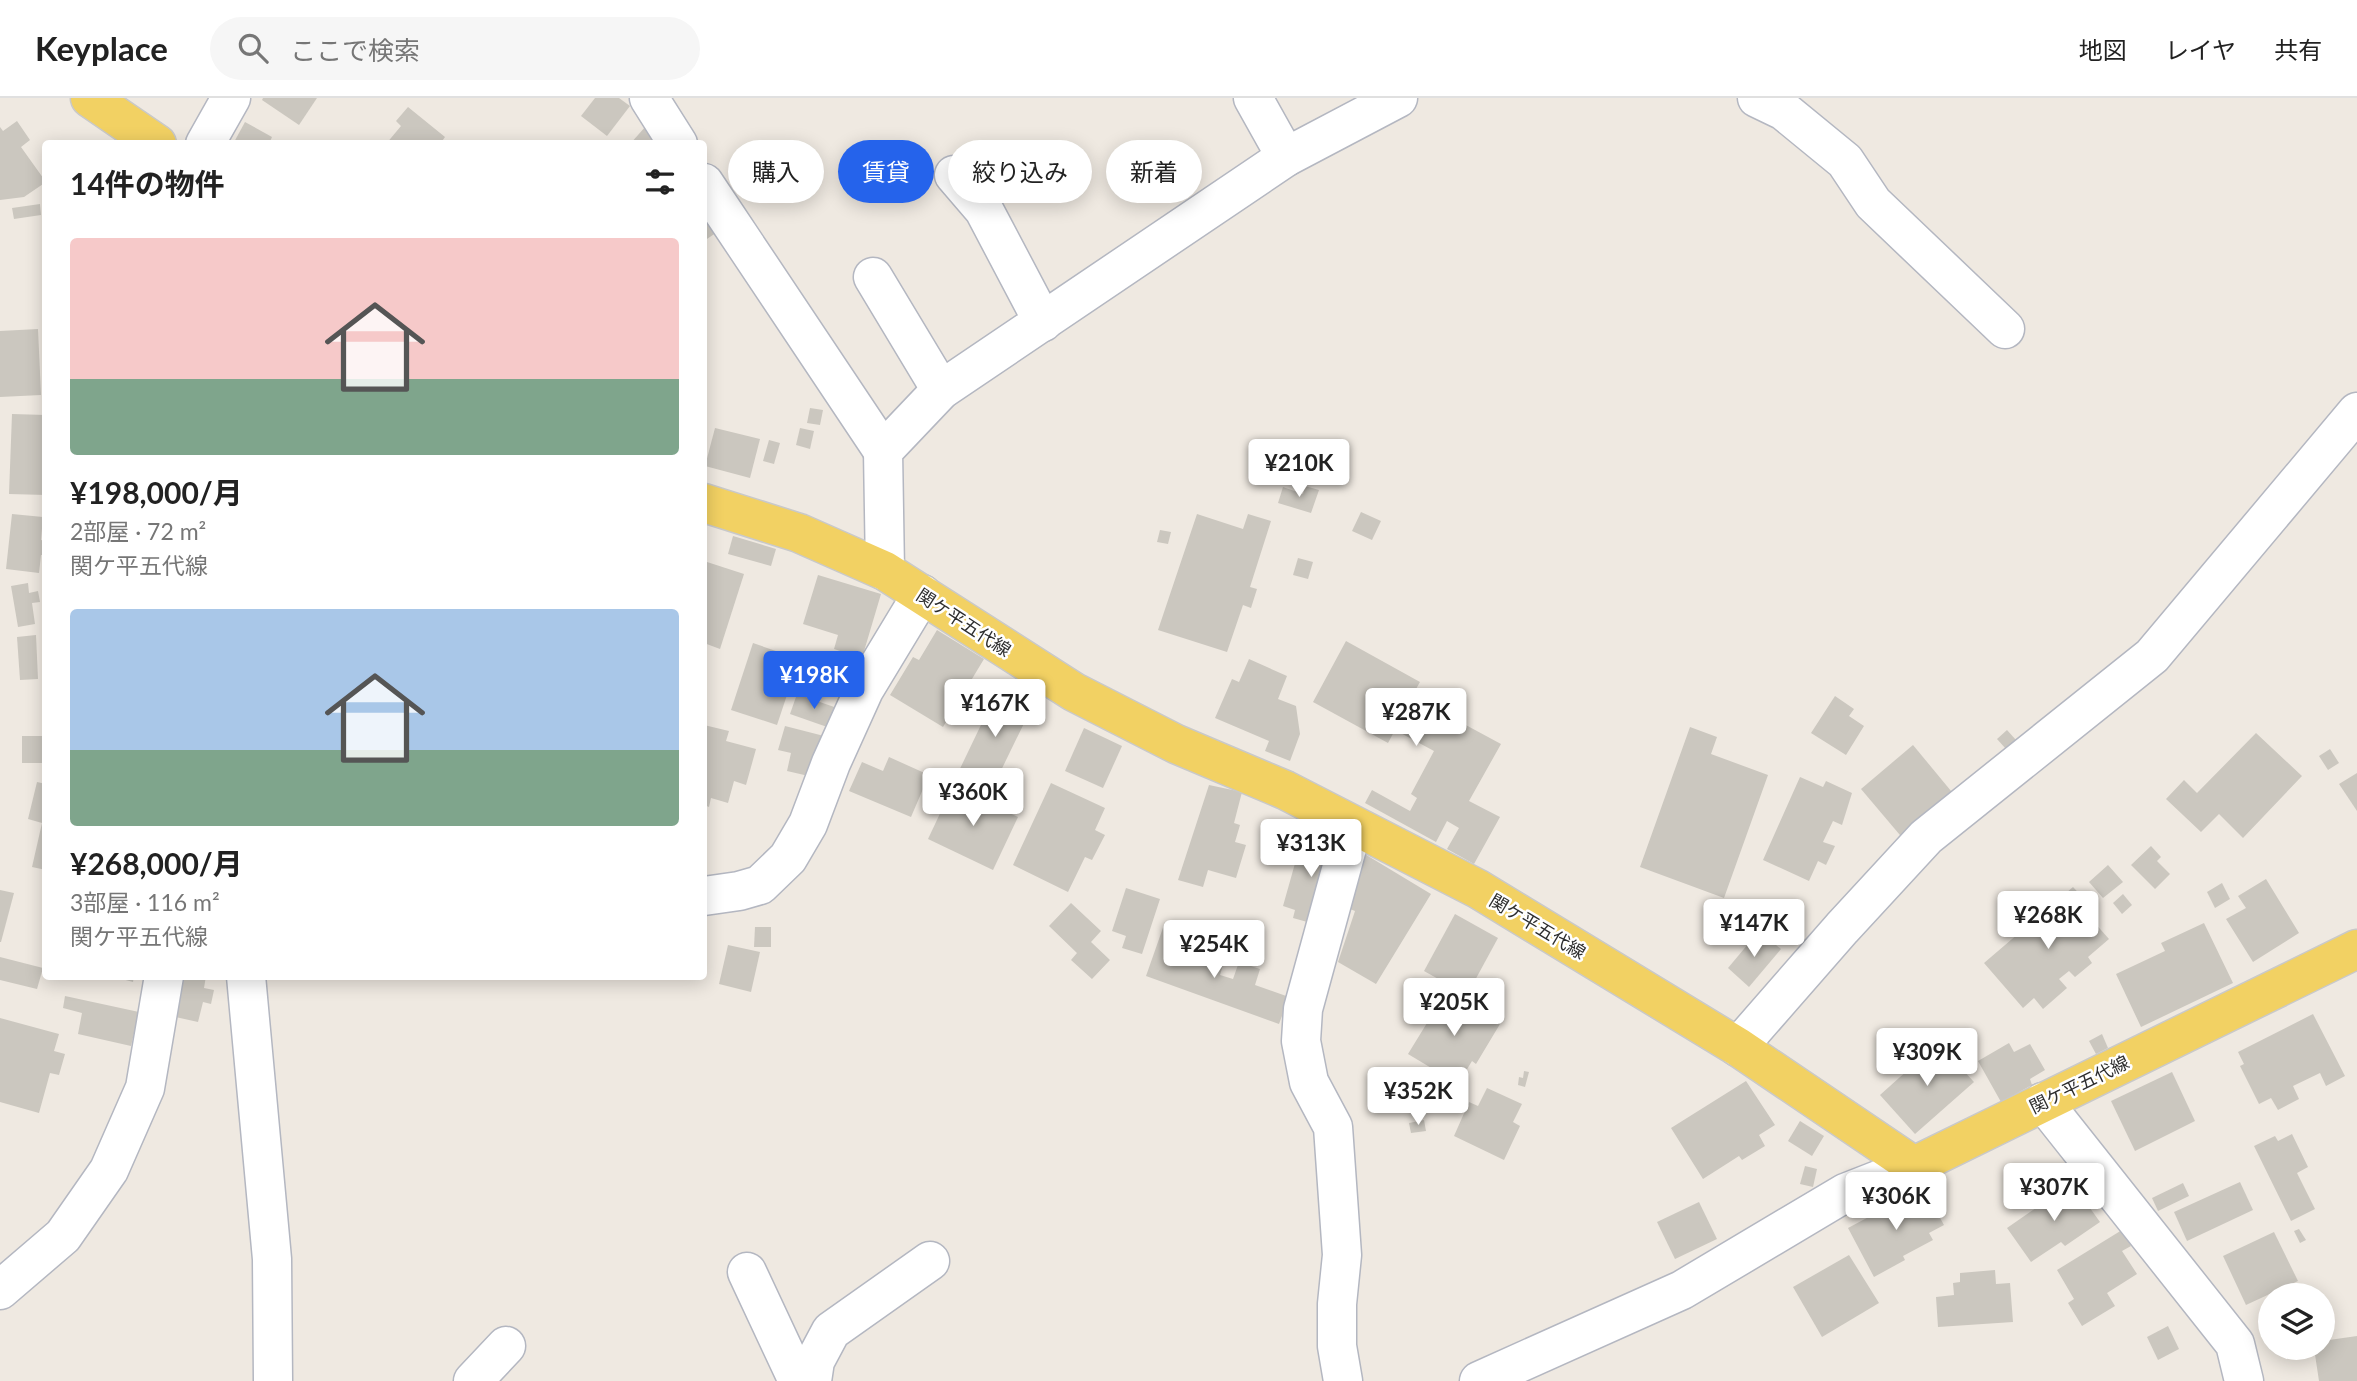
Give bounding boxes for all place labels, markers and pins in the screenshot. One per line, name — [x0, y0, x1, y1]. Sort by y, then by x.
pin: ¥210K — [1250, 440, 1348, 499]
pin: ¥198K — [765, 652, 863, 711]
pin: ¥167K — [946, 680, 1044, 739]
pin: ¥287K — [1367, 688, 1465, 748]
pin: ¥360K — [924, 768, 1022, 828]
pin: ¥313K — [1262, 820, 1360, 879]
pin: ¥268K — [1999, 892, 2097, 951]
pin: ¥147K — [1705, 900, 1803, 959]
pin: ¥254K — [1165, 920, 1263, 980]
pin: ¥205K — [1405, 978, 1503, 1038]
pin: ¥309K — [1878, 1028, 1976, 1088]
pin: ¥352K — [1369, 1068, 1467, 1127]
pin: ¥307K — [2005, 1164, 2103, 1223]
pin: ¥306K — [1847, 1172, 1945, 1232]

